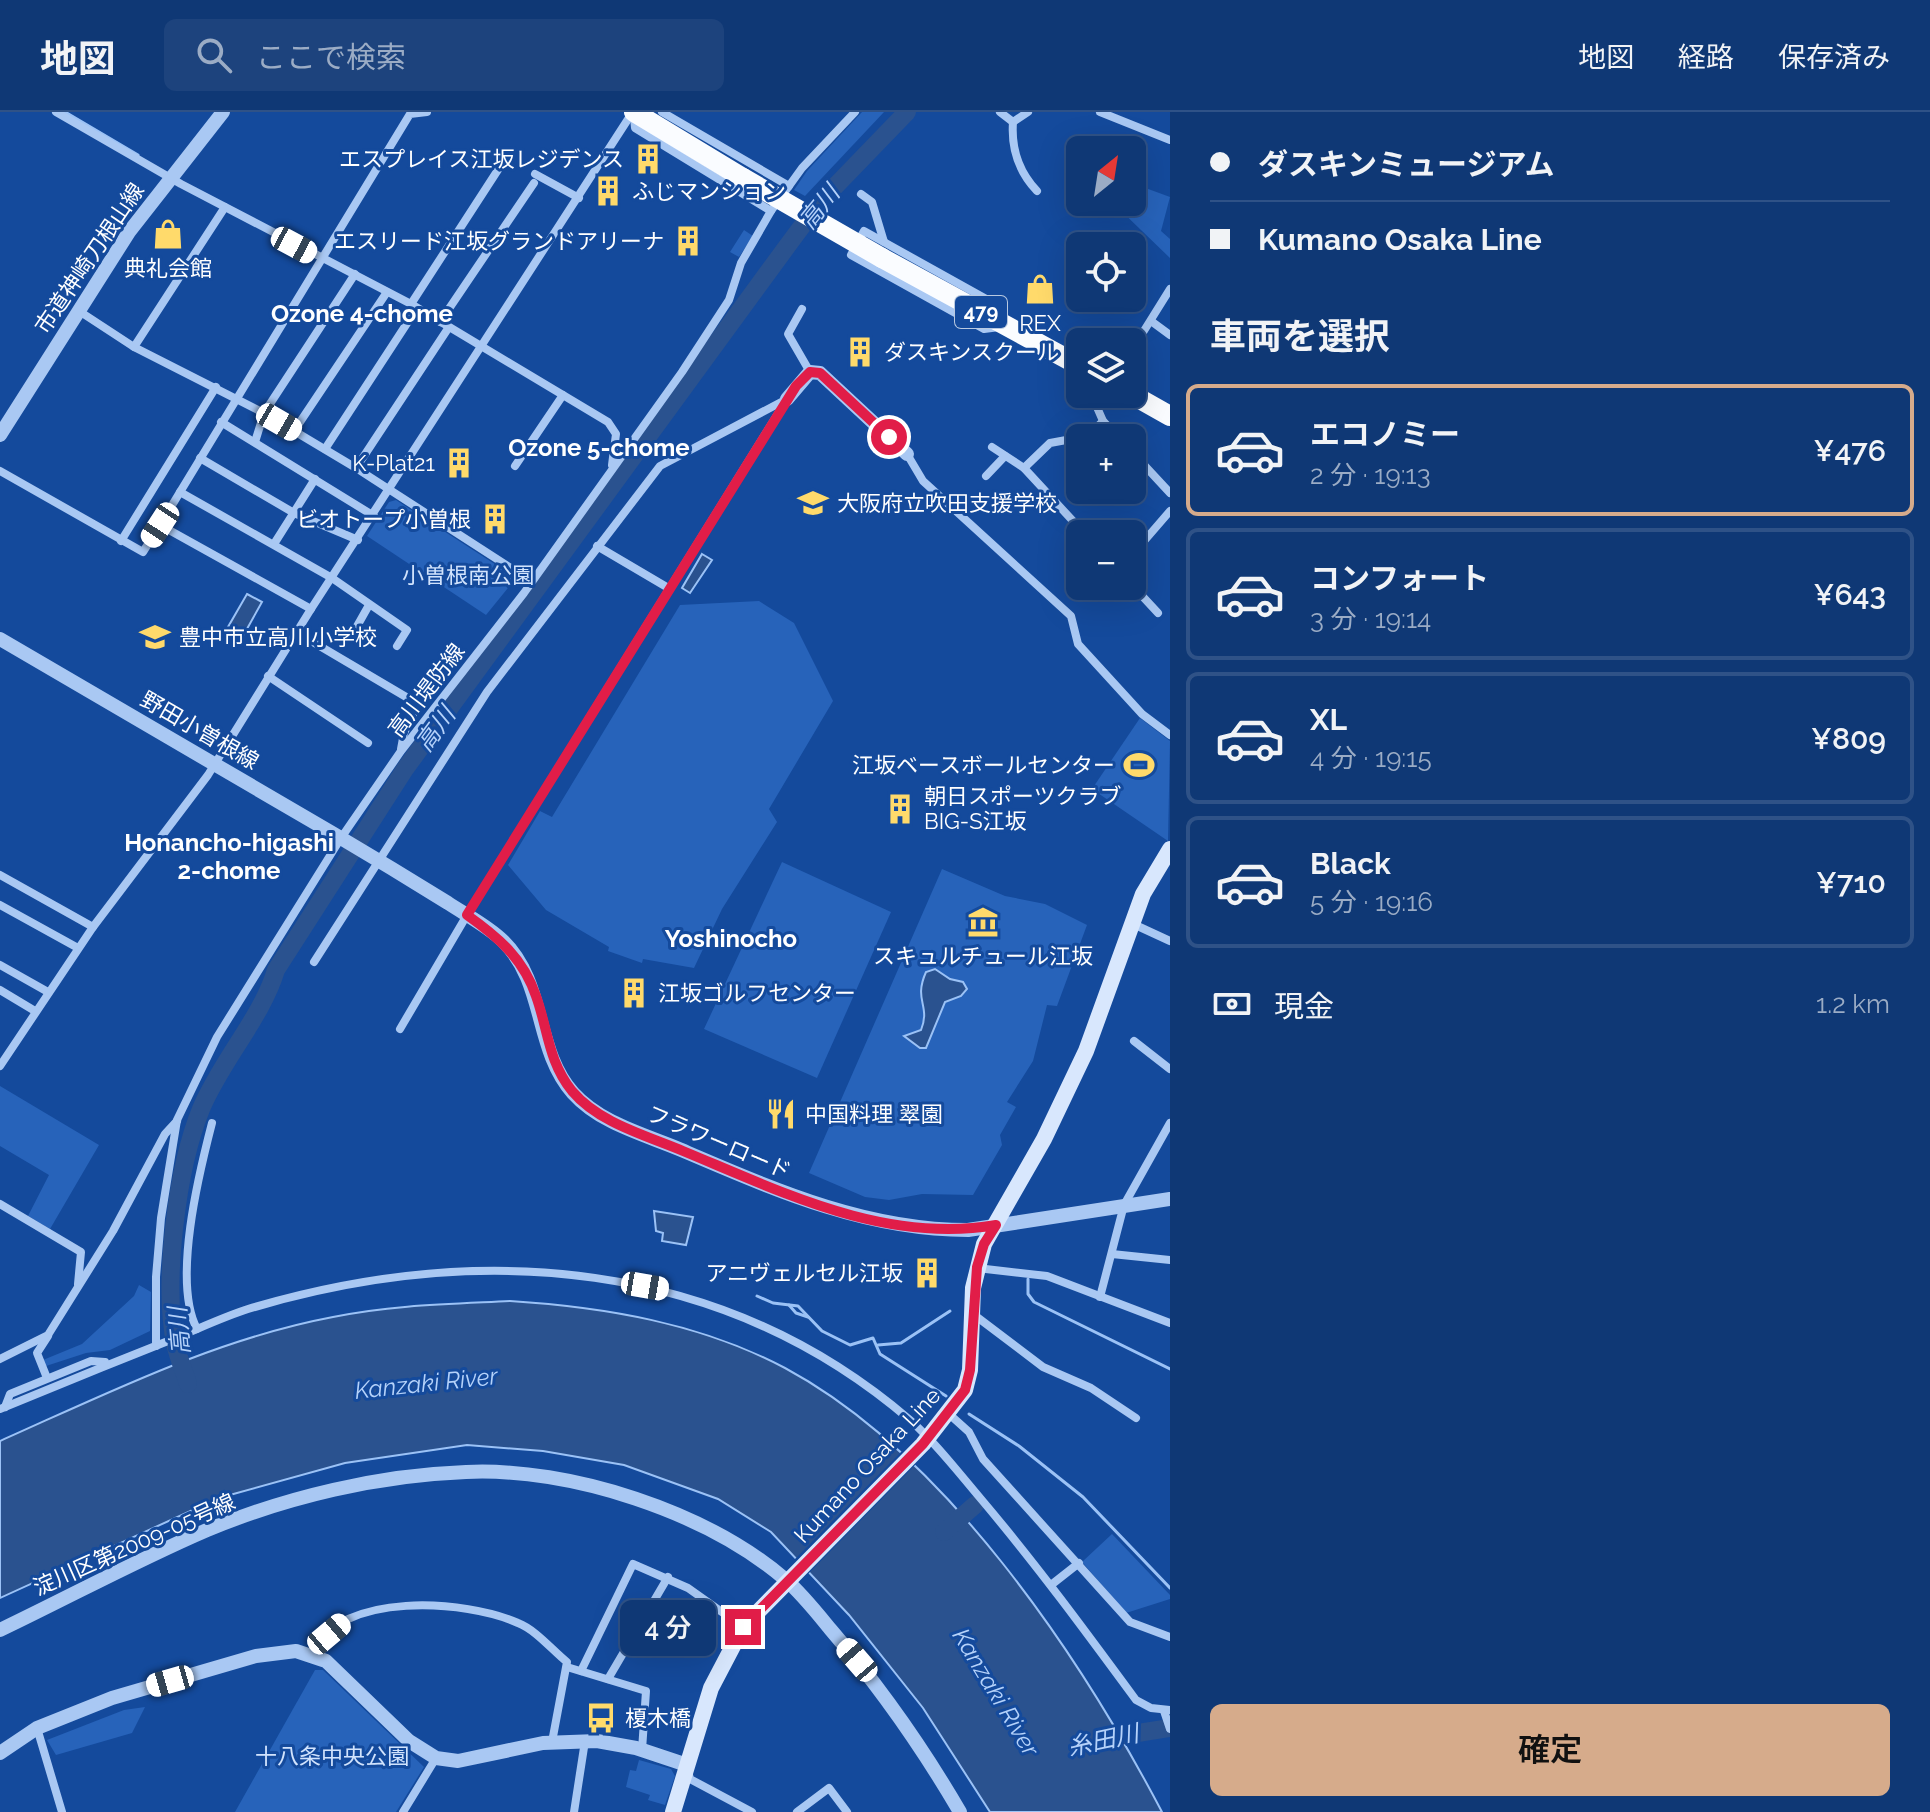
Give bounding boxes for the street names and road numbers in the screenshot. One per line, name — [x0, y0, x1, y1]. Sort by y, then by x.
street label: 市道神崎刀根山線 — [29, 178, 149, 338]
road number: 479 — [955, 296, 1007, 328]
street label: 高川堤防線 — [382, 638, 470, 742]
street label: 野田小曽根線 — [136, 686, 264, 774]
street label: フラワーロード — [643, 1100, 795, 1184]
street label: Kumano Osaka Line — [789, 1382, 946, 1548]
street label: 淀川区第2009-05号線 — [29, 1488, 239, 1600]

